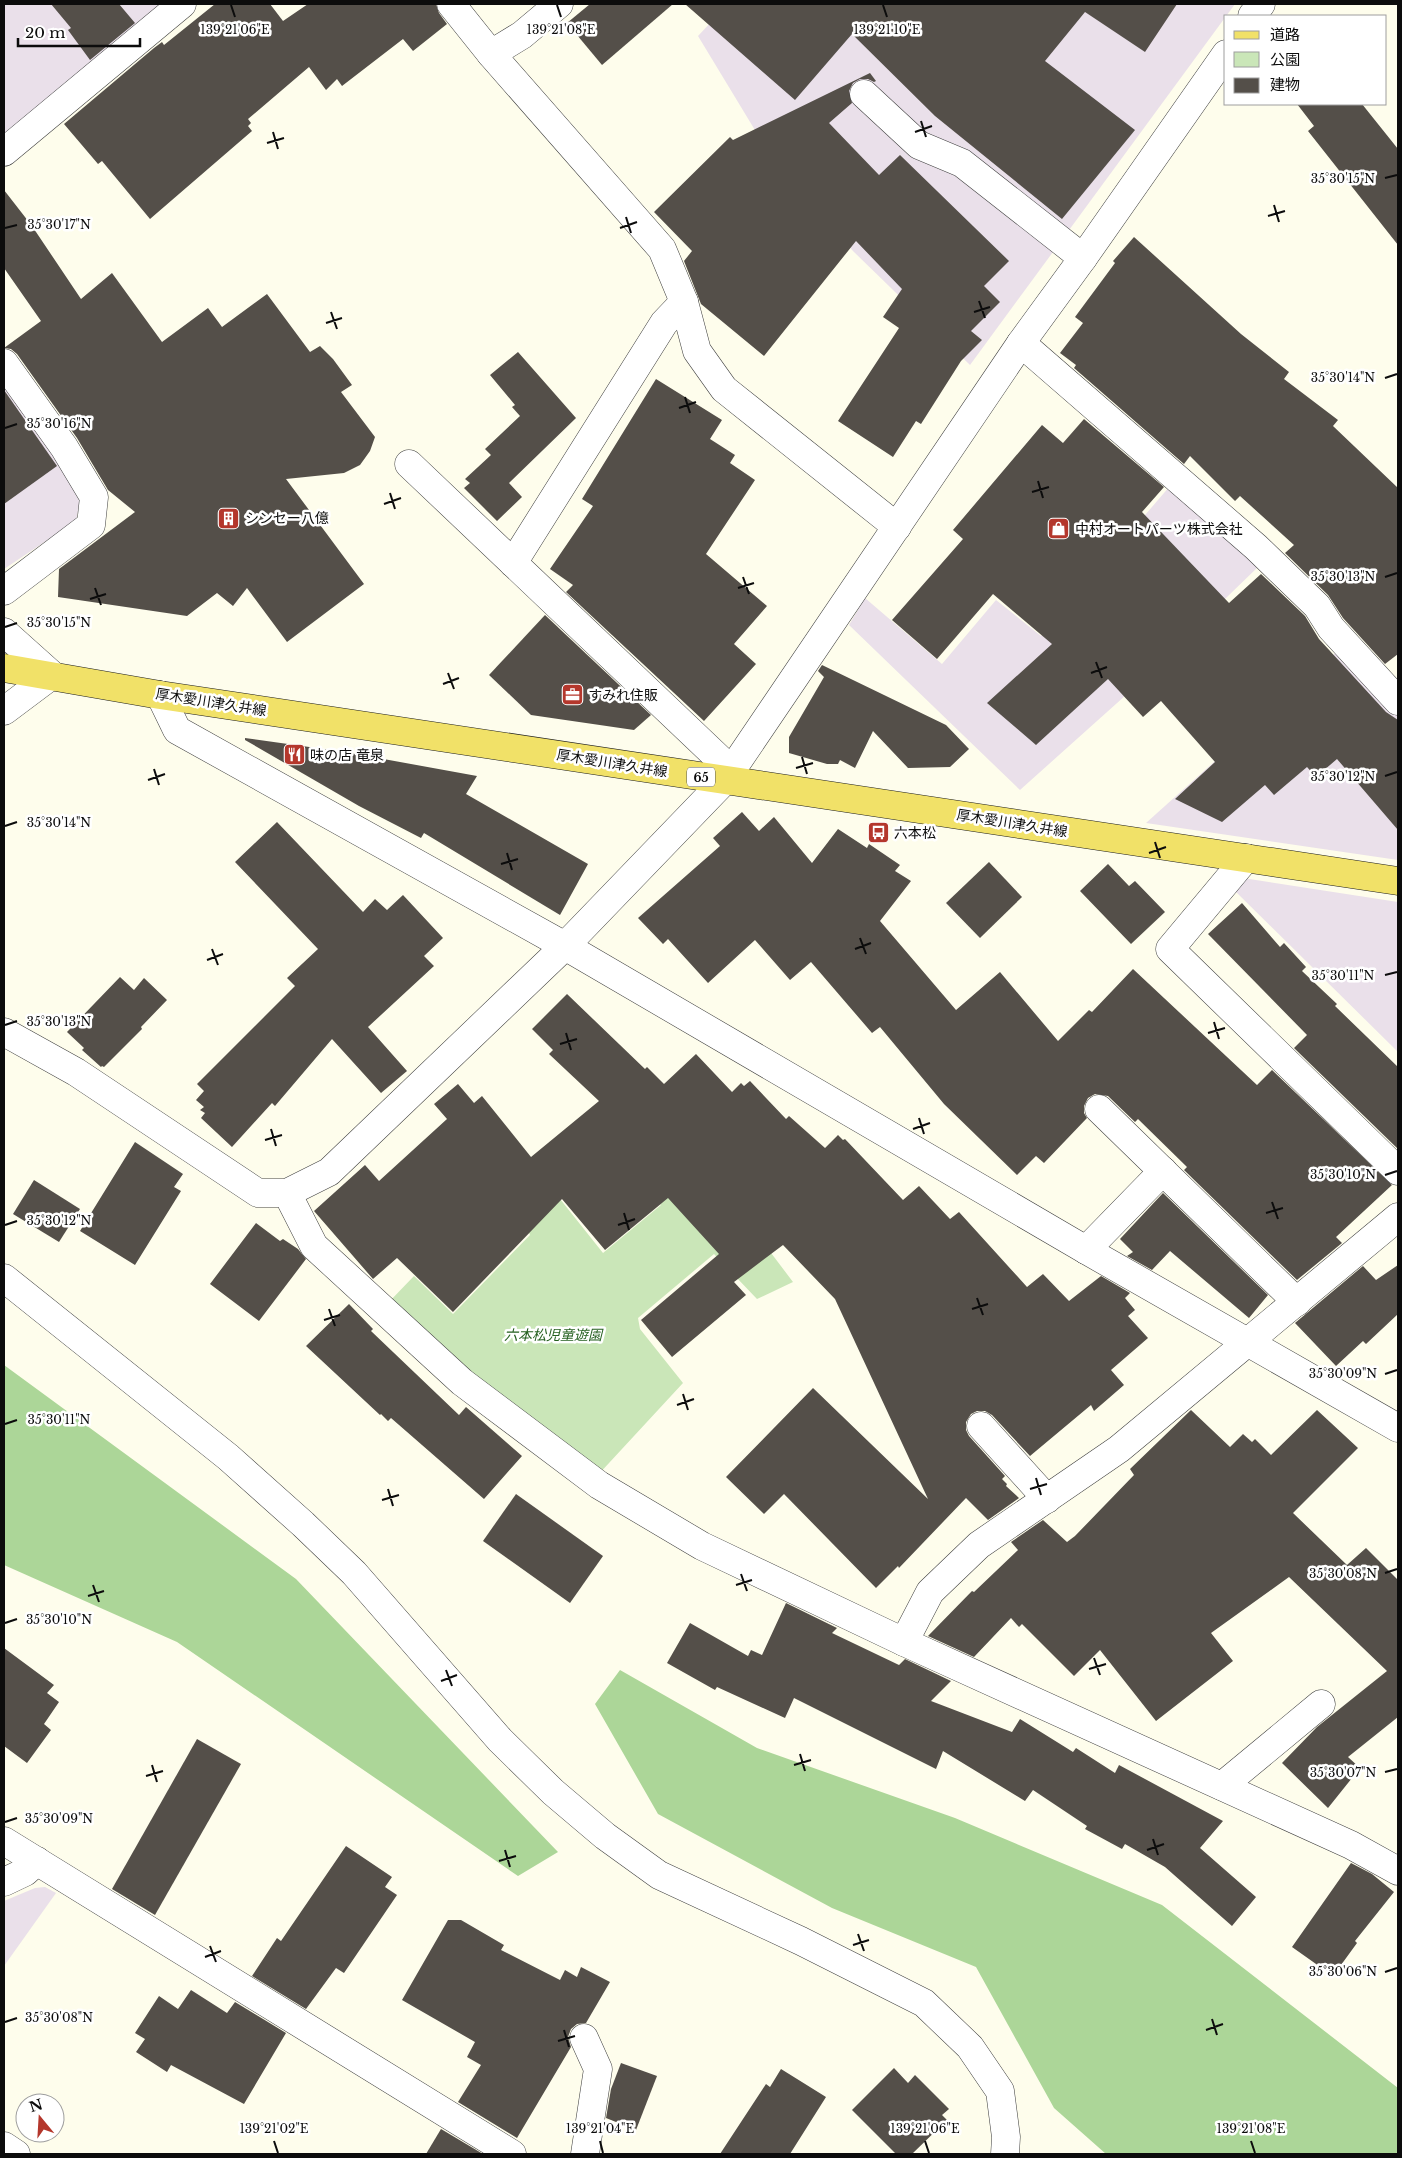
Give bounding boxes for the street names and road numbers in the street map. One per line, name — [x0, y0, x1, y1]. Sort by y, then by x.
street label: 厚木愛川津久井線 — [154, 684, 268, 720]
street label: 厚木愛川津久井線 — [555, 745, 669, 781]
road number: 65 — [687, 768, 715, 786]
street label: 厚木愛川津久井線 — [955, 805, 1069, 841]

